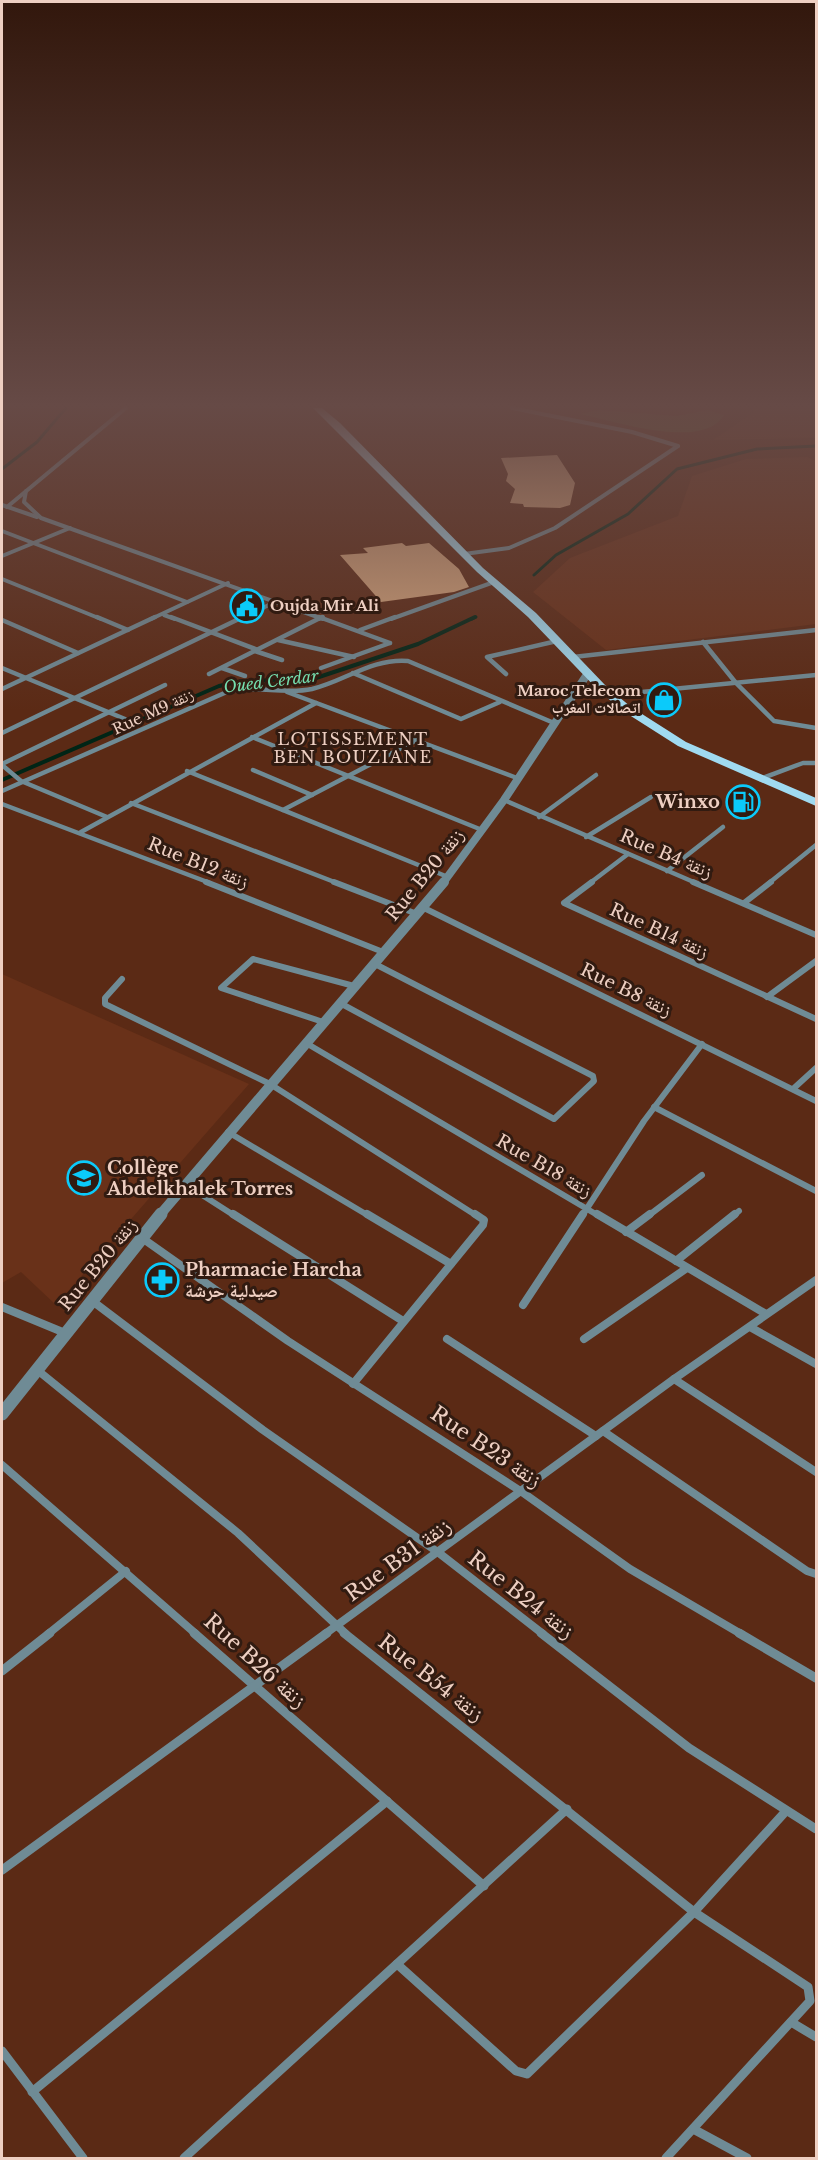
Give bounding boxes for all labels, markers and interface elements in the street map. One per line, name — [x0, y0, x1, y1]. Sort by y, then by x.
public building icon: Oujda Mir Ali — [229, 588, 265, 624]
place label: Oujda Mir Ali — [270, 596, 379, 615]
water label: Oued Cerdar — [222, 665, 320, 697]
place label: Maroc Telecom اتصالات المغرب — [517, 681, 641, 717]
shop icon: Maroc Telecom اتصالات المغرب — [646, 682, 682, 718]
street label: Rue M9 زنقة — [109, 684, 197, 739]
district label: LOTISSEMENT BEN BOUZIANE — [273, 729, 433, 767]
fuel station icon: Winxo — [725, 784, 761, 820]
place label: Winxo — [654, 791, 720, 813]
street label: Rue B20 زنقة — [381, 825, 469, 925]
street label: Rue B4 زنقة — [616, 825, 716, 883]
street label: Rue B12 زنقة — [144, 833, 252, 893]
street label: Rue B14 زنقة — [606, 899, 712, 963]
street label: Rue B8 زنقة — [577, 958, 675, 1022]
street label: Rue B18 زنقة — [492, 1130, 596, 1202]
place label: Collège Abdelkhalek Torres — [106, 1157, 293, 1200]
school or university icon: Collège Abdelkhalek Torres — [66, 1160, 102, 1196]
street label: Rue B20 زنقة — [54, 1215, 142, 1315]
place label: Pharmacie Harcha صيدلية حرشة — [185, 1259, 362, 1302]
pharmacy icon: Pharmacie Harcha صيدلية حرشة — [144, 1262, 180, 1298]
street label: Rue B23 زنقة — [426, 1400, 546, 1494]
street label: Rue B31 زنقة — [340, 1513, 456, 1607]
street label: Rue B24 زنقة — [463, 1545, 579, 1645]
street label: Rue B26 زنقة — [198, 1608, 312, 1714]
street label: Rue B54 زنقة — [373, 1629, 489, 1727]

